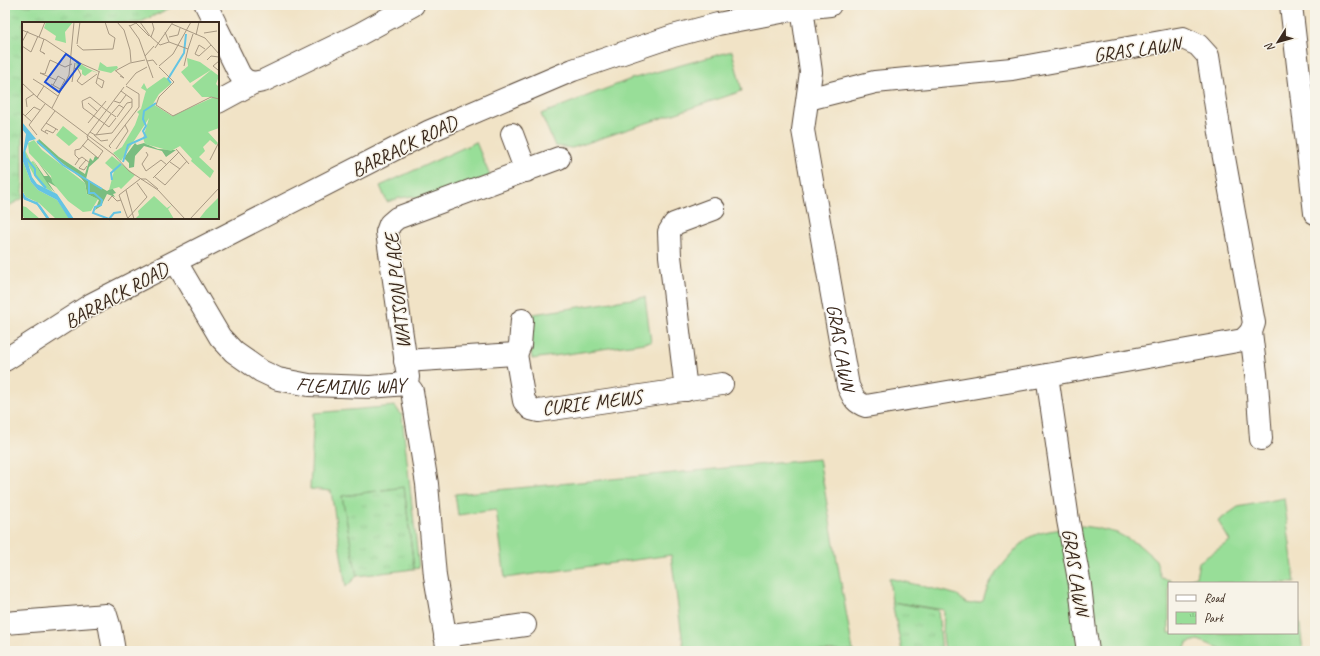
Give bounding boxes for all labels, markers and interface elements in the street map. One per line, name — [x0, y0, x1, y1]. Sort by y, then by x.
inset map — [22, 22, 219, 219]
north arrow — [1258, 22, 1298, 62]
street label: GRAS LAWN — [1092, 31, 1185, 68]
text: N — [1261, 39, 1278, 55]
street label: BARRACK ROAD — [347, 109, 463, 183]
street label: WATSON PLACE — [379, 230, 416, 350]
street label: BARRACK ROAD — [60, 256, 174, 334]
street label: GRAS LAWN — [821, 302, 861, 396]
street label: FLEMING WAY — [294, 371, 410, 400]
street label: CURIE MEWS — [541, 384, 646, 421]
street label: GRAS LAWN — [1056, 527, 1095, 620]
legend — [1168, 582, 1298, 634]
text: Road — [1204, 590, 1226, 606]
text: Park — [1204, 610, 1225, 626]

